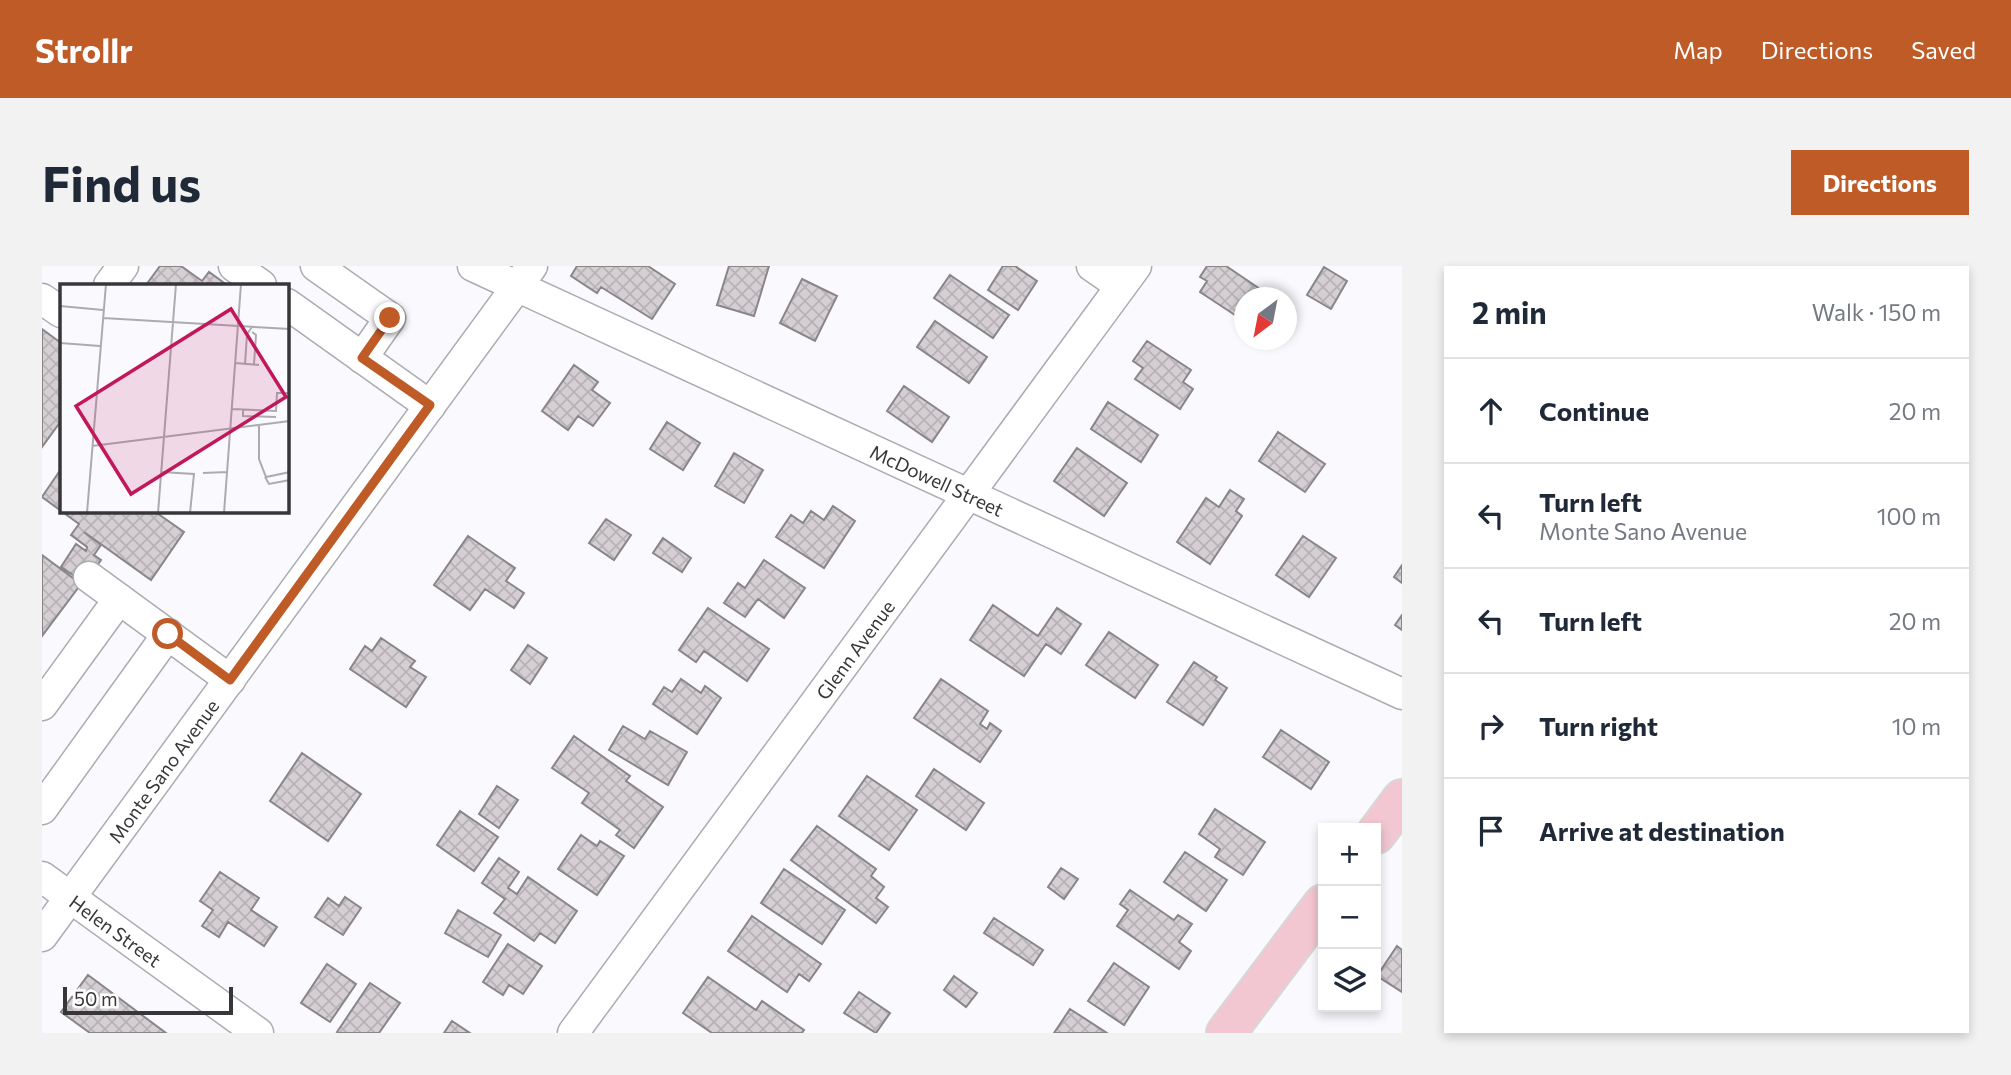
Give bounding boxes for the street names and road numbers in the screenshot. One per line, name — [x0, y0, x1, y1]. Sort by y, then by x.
street label: McDowell Street — [867, 439, 1008, 521]
street label: Glenn Avenue — [811, 595, 899, 703]
street label: Monte Sano Avenue — [103, 694, 223, 847]
street label: Helen Street — [65, 890, 166, 971]

